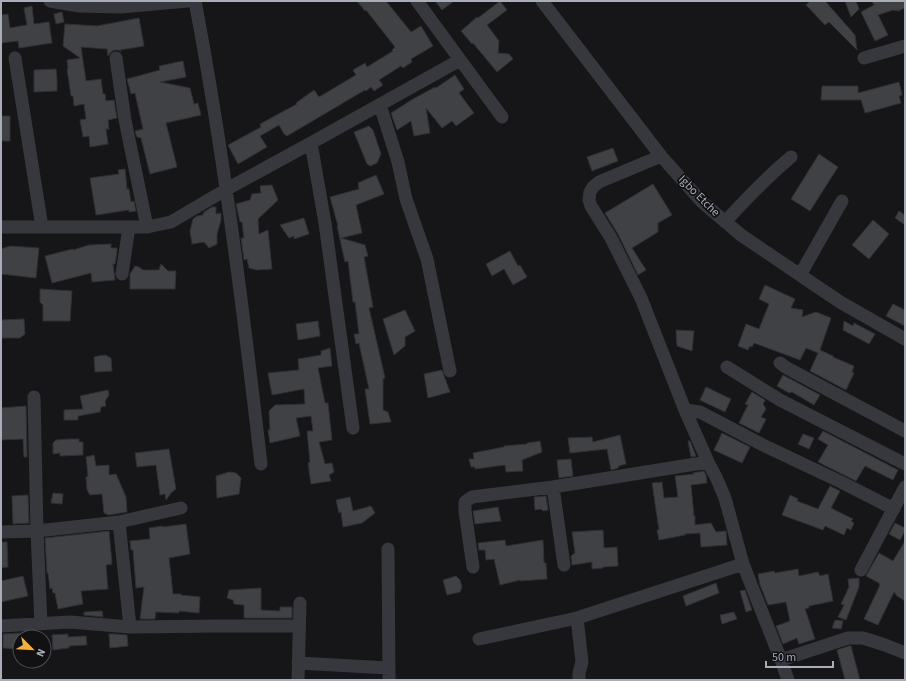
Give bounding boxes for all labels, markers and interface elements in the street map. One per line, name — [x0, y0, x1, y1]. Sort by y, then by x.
street label: Igbo Etche — [674, 171, 724, 221]
north arrow — [12, 629, 52, 669]
scale bar — [766, 643, 833, 669]
text: N — [32, 646, 49, 659]
text: 50 m — [772, 649, 796, 666]

